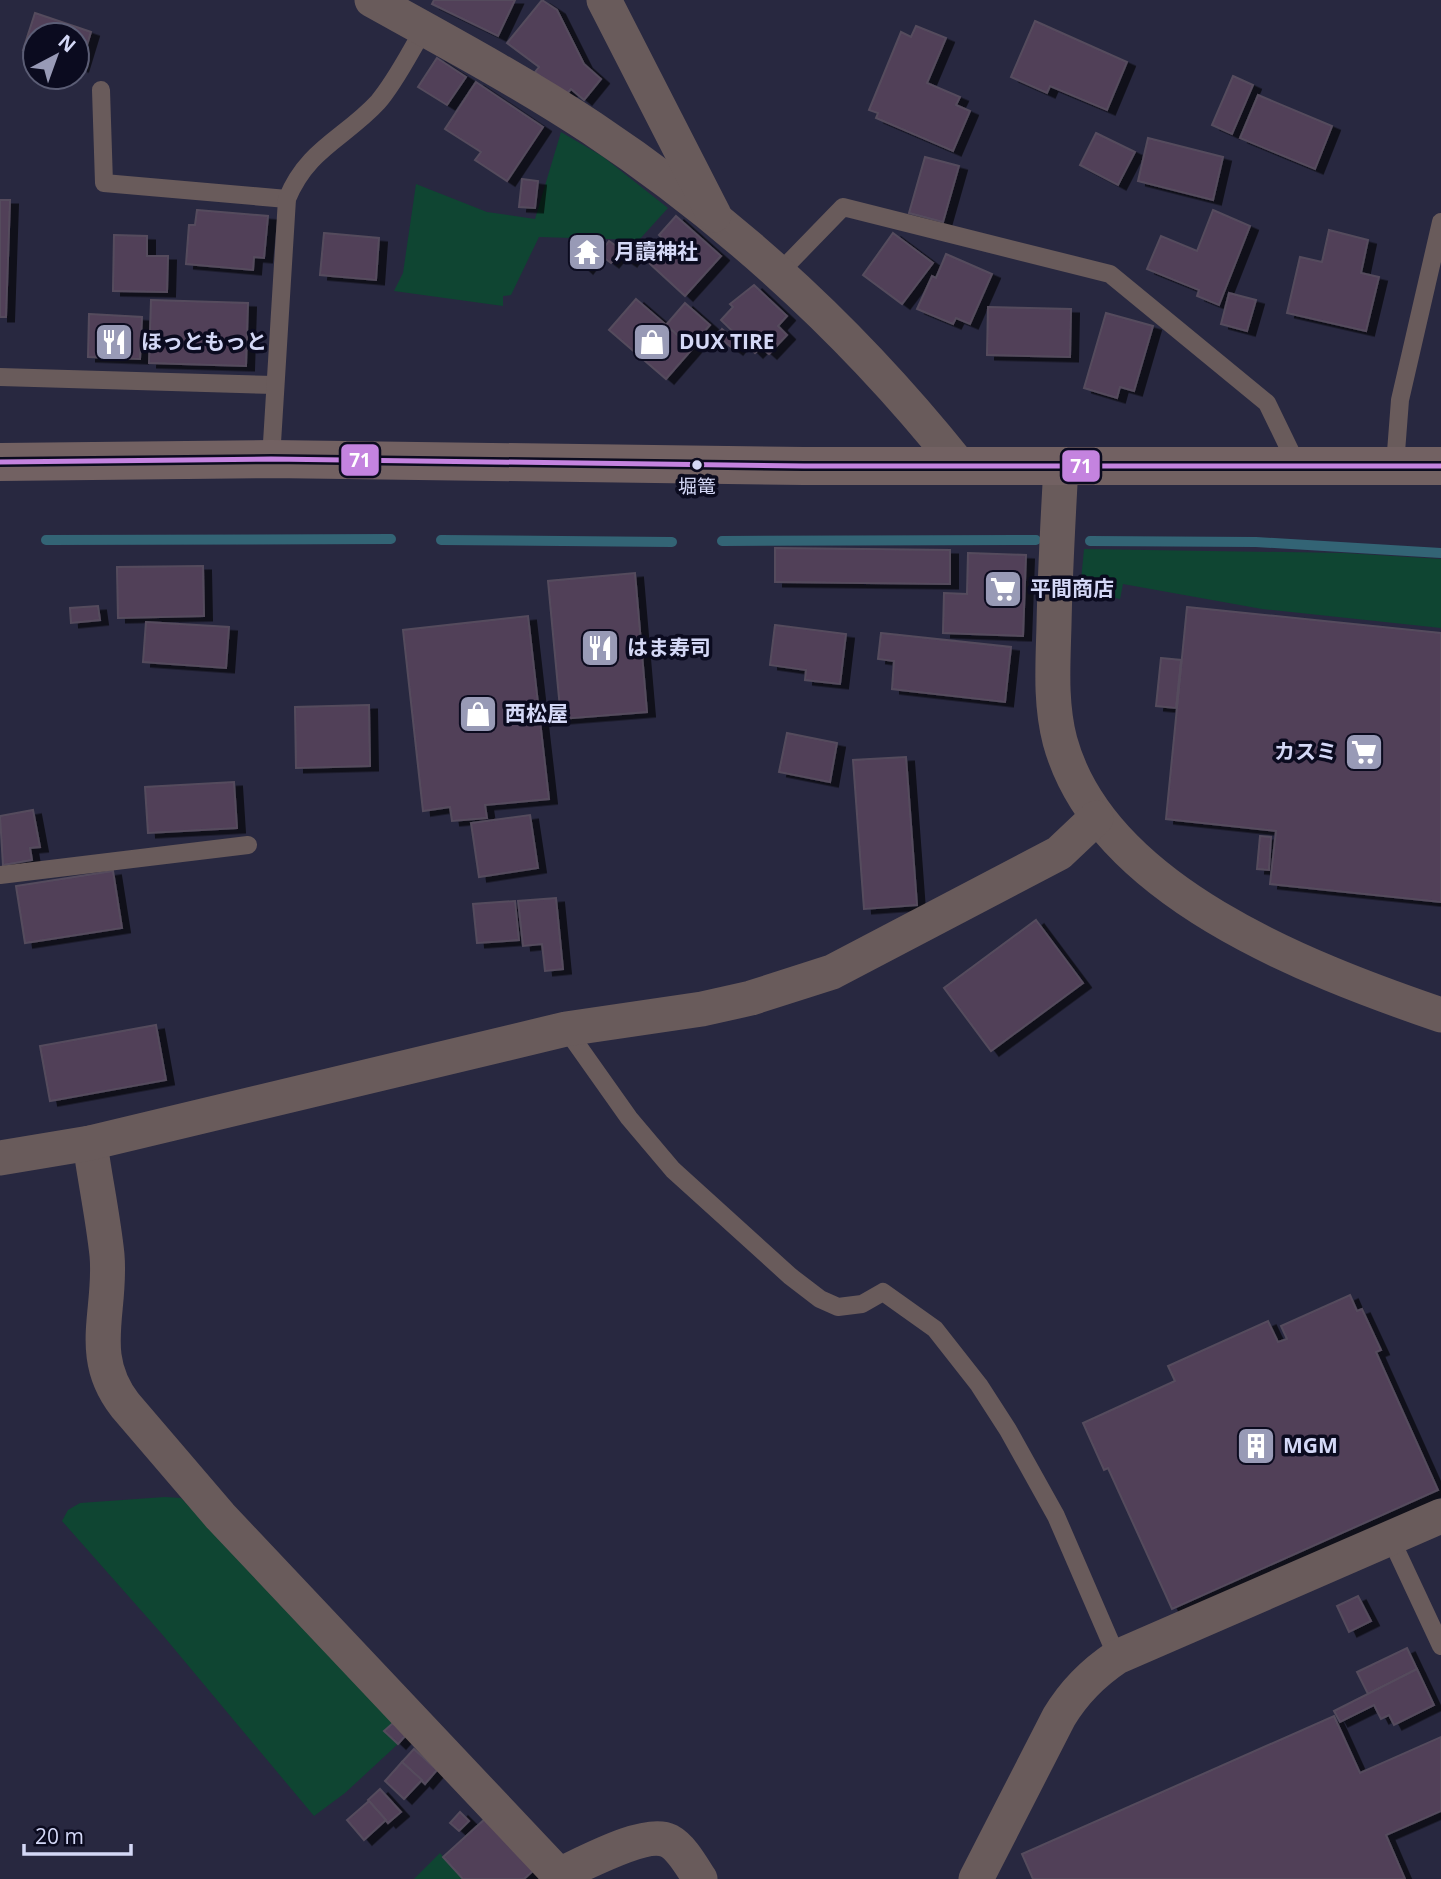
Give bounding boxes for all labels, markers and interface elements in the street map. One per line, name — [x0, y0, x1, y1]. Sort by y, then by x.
north arrow — [21, 21, 91, 91]
text: N — [53, 28, 82, 58]
temple icon: 月讀神社 — [566, 231, 608, 273]
place label: 月讀神社 — [614, 237, 698, 265]
restaurant icon: ほっともっと — [93, 321, 135, 363]
shop icon: DUX TIRE — [631, 321, 673, 363]
place label: ほっともっと — [141, 327, 267, 355]
place label: DUX TIRE — [679, 327, 775, 355]
line badge: 71 — [340, 443, 380, 477]
text: 71 — [349, 447, 371, 473]
line badge: 71 — [1061, 449, 1101, 483]
text: 71 — [1070, 453, 1092, 479]
marker: 堀篭 — [690, 458, 704, 472]
place label: 堀篭 — [678, 473, 716, 499]
supermarket icon: 平間商店 — [982, 568, 1024, 610]
place label: 平間商店 — [1030, 574, 1114, 602]
restaurant icon: はま寿司 — [579, 627, 621, 669]
place label: はま寿司 — [627, 633, 711, 661]
shop icon: 西松屋 — [457, 693, 499, 735]
place label: 西松屋 — [505, 699, 568, 727]
supermarket icon: カスミ — [1343, 731, 1385, 773]
place label: カスミ — [1274, 737, 1337, 765]
building icon: MGM — [1235, 1425, 1277, 1467]
place label: MGM — [1283, 1431, 1338, 1459]
scale bar — [24, 1812, 131, 1856]
text: 20 m — [35, 1822, 84, 1850]

